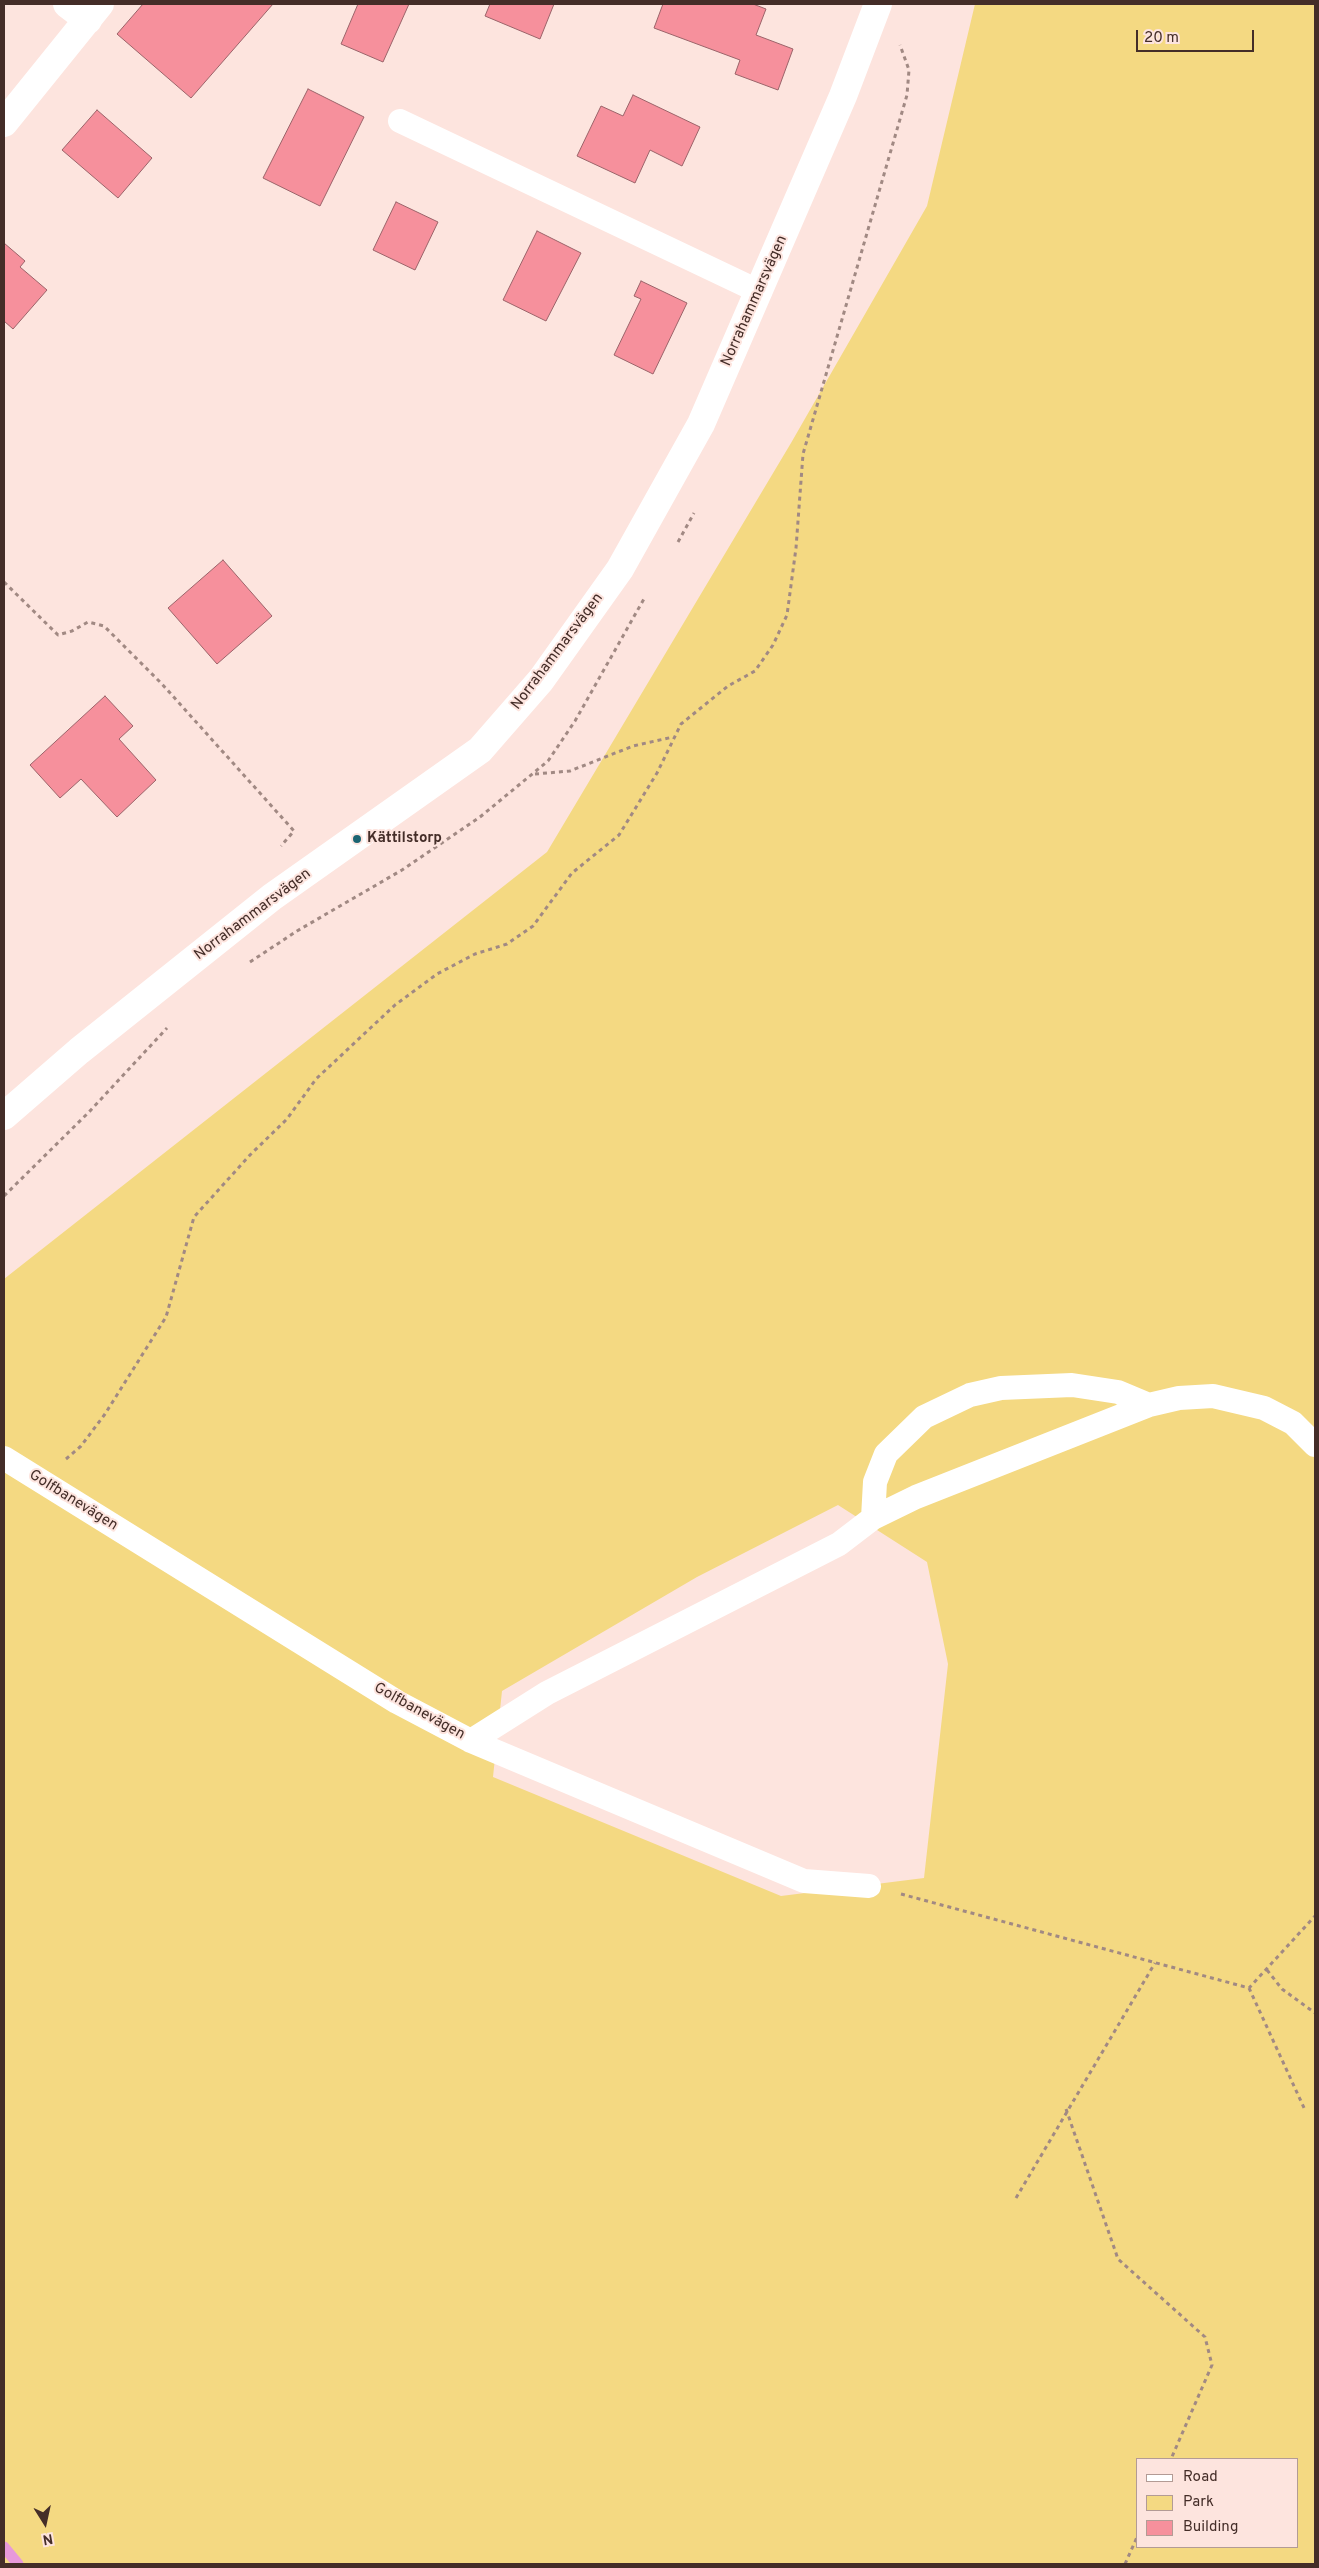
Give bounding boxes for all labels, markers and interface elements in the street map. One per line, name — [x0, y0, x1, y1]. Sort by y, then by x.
scale bar — [1139, 20, 1256, 52]
text: 20 m — [1144, 29, 1179, 48]
street label: Norrahammarsvägen — [718, 233, 792, 369]
street label: Norrahammarsvägen — [508, 590, 608, 714]
place label: Kättilstorp — [367, 830, 442, 848]
marker: Kättilstorp — [351, 833, 363, 845]
street label: Norrahammarsvägen — [191, 865, 315, 965]
street label: Golfbanevägen — [25, 1467, 121, 1535]
street label: Golfbanevägen — [370, 1680, 468, 1744]
legend — [1136, 2458, 1299, 2548]
text: Road — [1183, 2468, 1218, 2487]
text: Park — [1183, 2493, 1214, 2512]
north arrow — [20, 2498, 70, 2548]
text: Building — [1183, 2518, 1238, 2537]
text: N — [41, 2529, 54, 2548]

